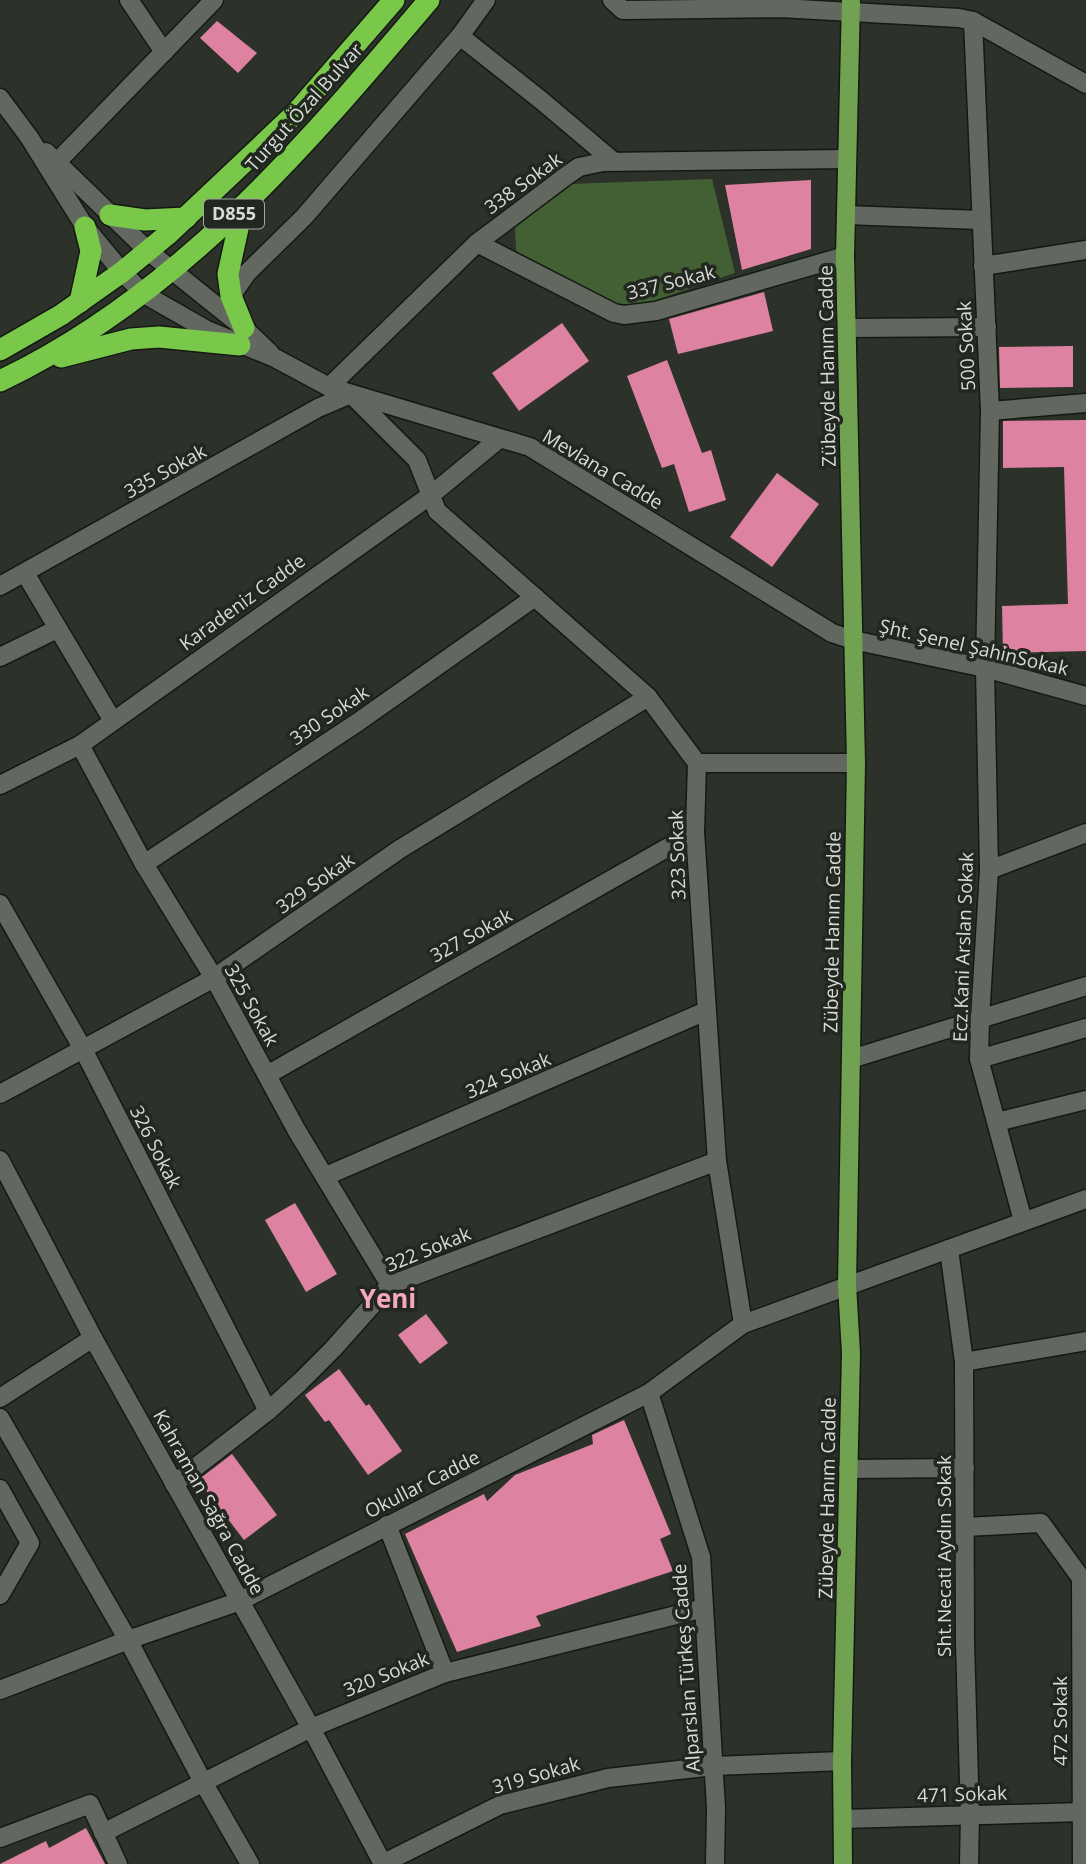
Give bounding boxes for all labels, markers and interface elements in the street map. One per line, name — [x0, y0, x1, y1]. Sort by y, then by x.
street label: Turgut Özal Bulvar — [239, 37, 369, 177]
street label: 338 Sokak — [479, 146, 567, 220]
road number: D855 — [204, 200, 264, 229]
street label: 337 Sokak — [624, 259, 718, 305]
street label: Zübeyde Hanım Cadde — [812, 265, 842, 467]
street label: 500 Sokak — [951, 300, 981, 392]
street label: Mevlana Cadde — [538, 423, 668, 515]
street label: 335 Sokak — [119, 438, 211, 504]
street label: Karadeniz Cadde — [174, 548, 310, 656]
street label: Şht. Şenel ŞahinSokak — [877, 613, 1071, 681]
street label: 330 Sokak — [284, 679, 374, 751]
street label: 323 Sokak — [662, 810, 692, 900]
street label: Zübeyde Hanım Cadde — [817, 831, 847, 1033]
street label: 329 Sokak — [271, 847, 359, 919]
street label: Ecz.Kani Arslan Sokak — [947, 851, 979, 1043]
street label: 327 Sokak — [425, 902, 517, 968]
street label: 325 Sokak — [219, 959, 285, 1051]
street label: 324 Sokak — [462, 1045, 554, 1105]
street label: 326 Sokak — [124, 1101, 188, 1193]
street label: 322 Sokak — [381, 1220, 475, 1278]
district label: Yeni — [360, 1280, 416, 1316]
street label: Zübeyde Hanım Cadde — [812, 1397, 842, 1599]
street label: Kahraman Sağra Cadde — [147, 1405, 271, 1599]
street label: Okullar Cadde — [360, 1444, 484, 1524]
street label: Sht.Necati Aydın Sokak — [931, 1455, 957, 1657]
street label: Alparslan Türkeş Cadde — [666, 1563, 706, 1773]
street label: 320 Sokak — [339, 1645, 433, 1703]
street label: 472 Sokak — [1047, 1676, 1073, 1766]
street label: 319 Sokak — [489, 1750, 583, 1800]
street label: 471 Sokak — [917, 1779, 1007, 1809]

